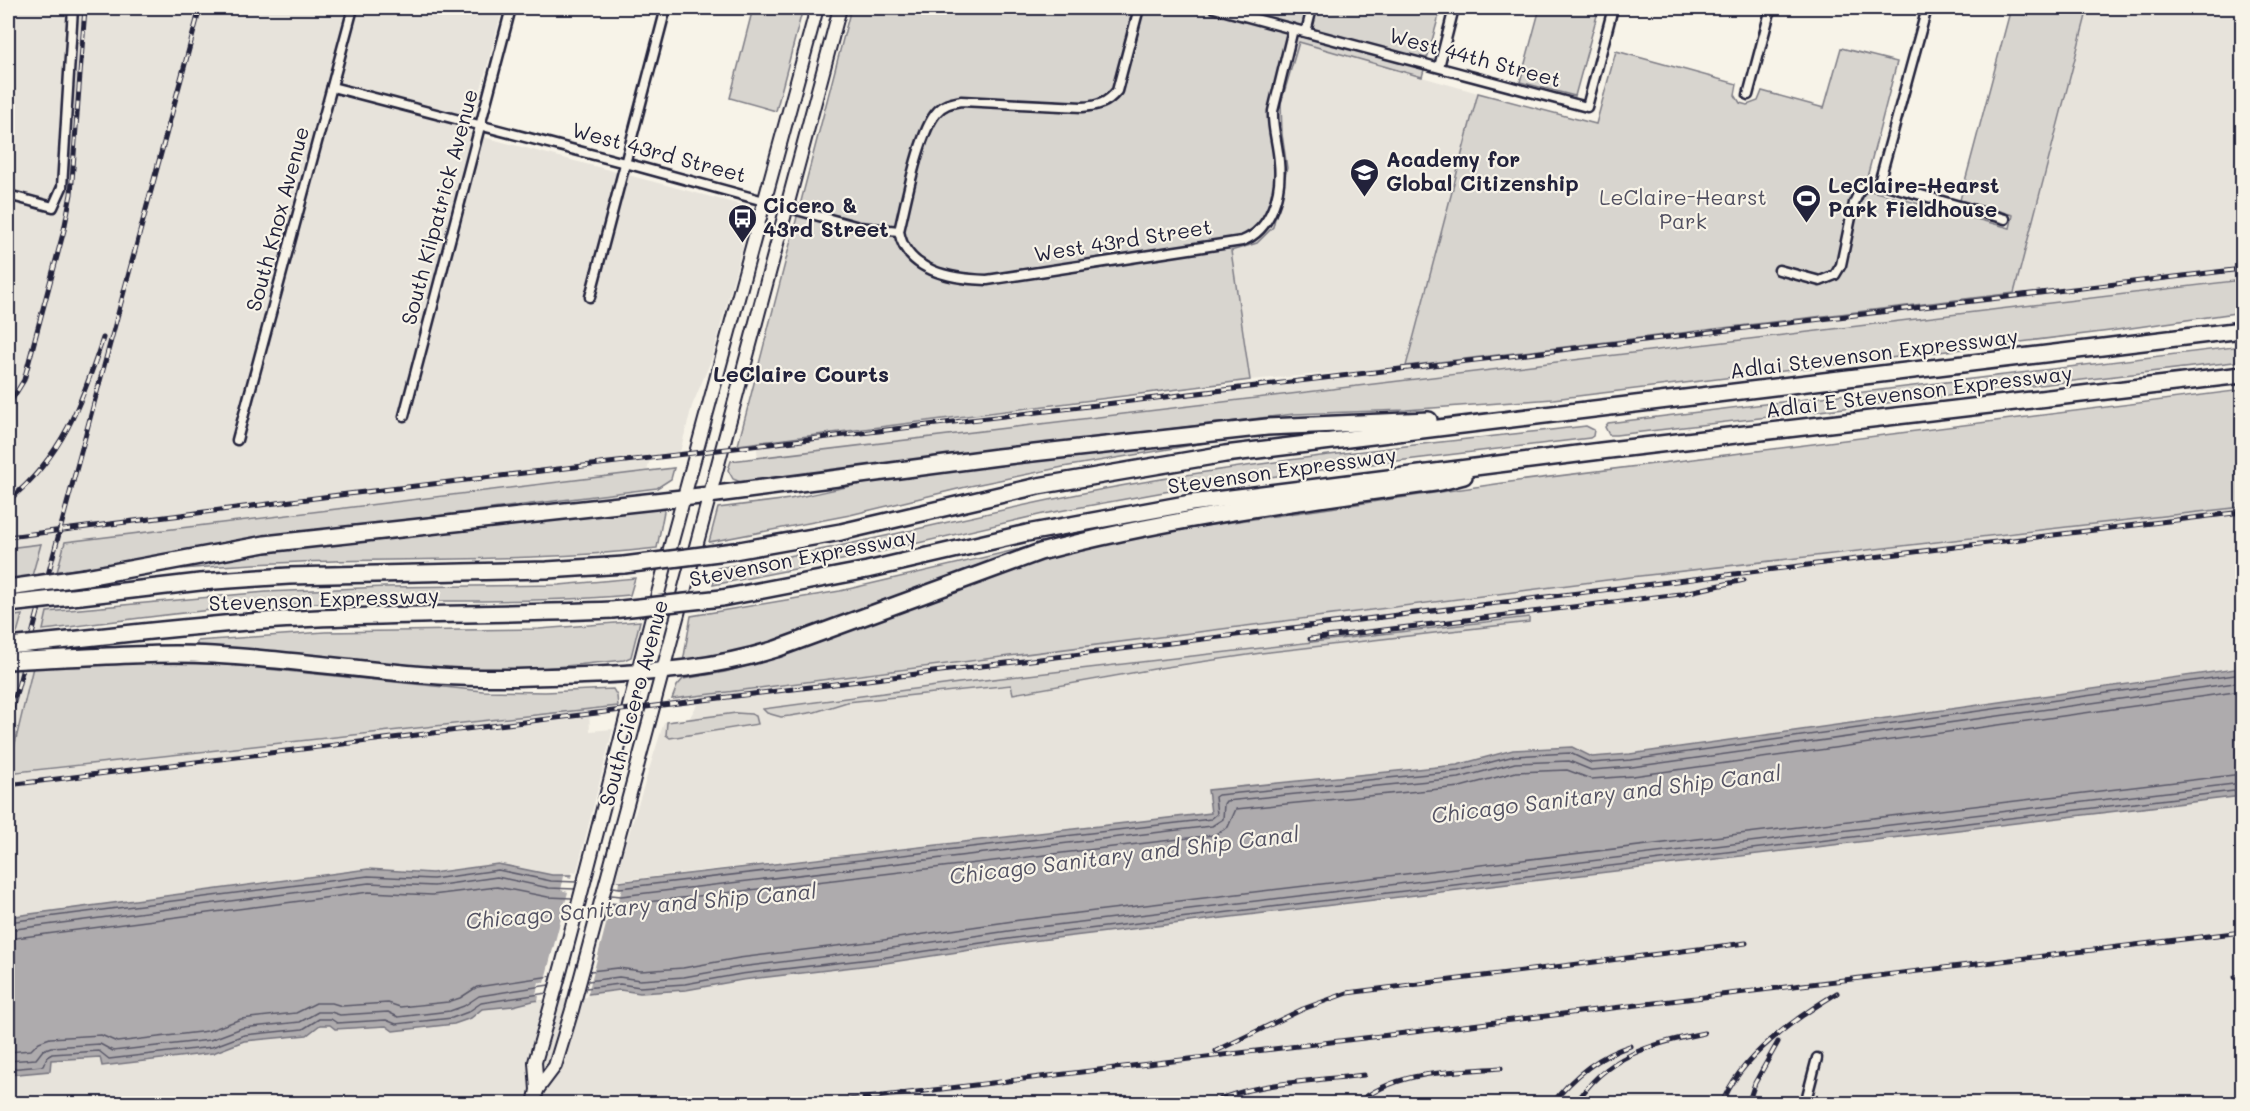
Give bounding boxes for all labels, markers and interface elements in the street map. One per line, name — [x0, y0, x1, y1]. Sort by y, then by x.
street label: West 44th Street — [1386, 21, 1564, 92]
street label: South Kilpatrick Avenue — [394, 86, 483, 328]
street label: West 43rd Street — [569, 115, 750, 188]
street label: South Knox Avenue — [239, 123, 314, 314]
place label: Academy for Global Citizenship — [1386, 145, 1579, 196]
school or university icon: Academy for Global Citizenship — [1349, 156, 1381, 198]
place label: LeClaire-Hearst Park Fieldhouse — [1828, 171, 1999, 222]
sports icon: LeClaire-Hearst Park Fieldhouse — [1791, 182, 1823, 224]
park label: LeClaire-Hearst Park — [1599, 183, 1767, 234]
place label: Cicero & 43rd Street — [763, 191, 888, 242]
bus stop icon: Cicero & 43rd Street — [726, 202, 758, 244]
street label: West 43rd Street — [1032, 212, 1214, 267]
street label: Adlai Stevenson Expressway — [1728, 321, 2019, 384]
street label: Adlai E Stevenson Expressway — [1764, 358, 2074, 423]
district label: LeClaire Courts — [713, 359, 889, 388]
street label: Stevenson Expressway — [1166, 440, 1398, 499]
street label: Stevenson Expressway — [687, 521, 919, 592]
street label: Stevenson Expressway — [208, 581, 440, 616]
street label: South Cicero Avenue — [592, 596, 673, 809]
water label: Chicago Sanitary and Ship Canal — [1429, 758, 1783, 829]
water label: Chicago Sanitary and Ship Canal — [947, 819, 1301, 890]
water label: Chicago Sanitary and Ship Canal — [464, 876, 818, 935]

